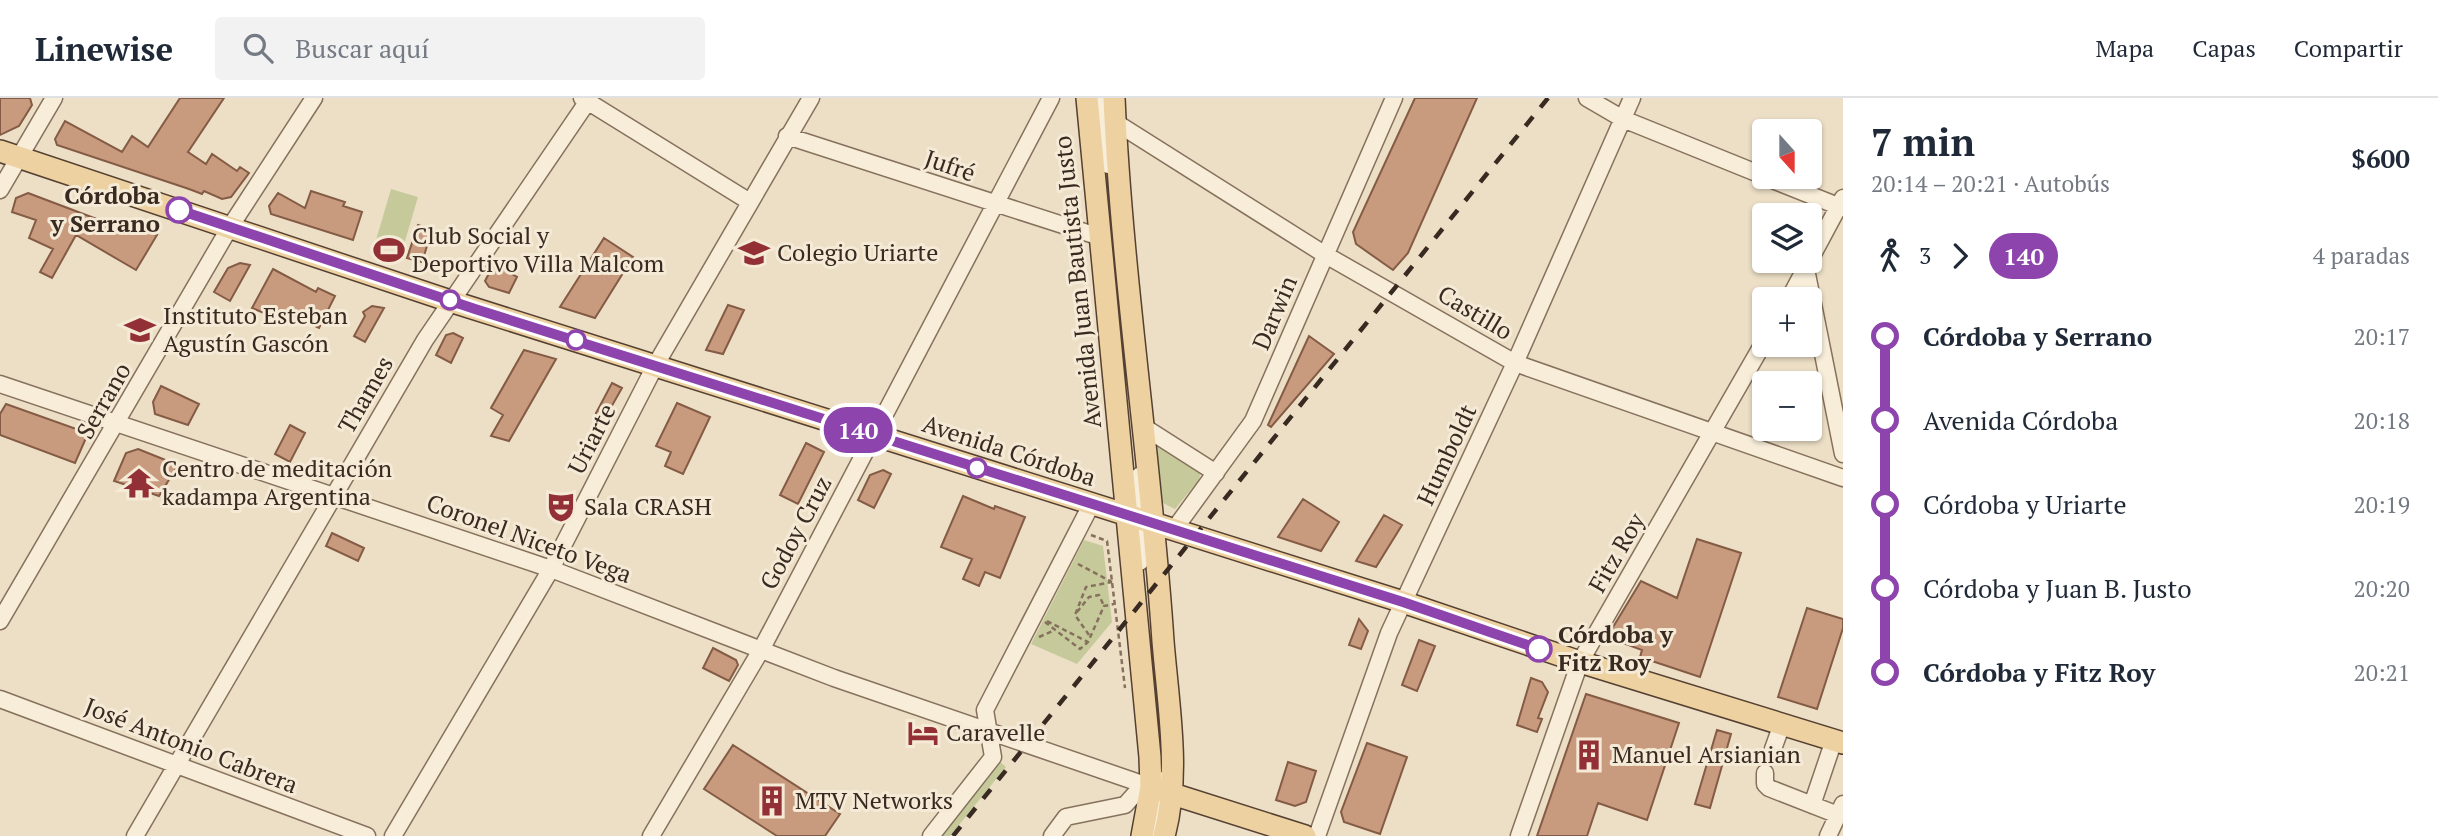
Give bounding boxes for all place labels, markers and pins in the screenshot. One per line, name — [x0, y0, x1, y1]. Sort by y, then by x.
place label: Córdoba y Serrano — [50, 179, 161, 239]
marker: Córdoba y Serrano — [166, 197, 192, 223]
place label: Club Social y Deportivo Villa Malcom — [412, 219, 665, 279]
sports icon: Club Social y Deportivo Villa Malcom — [372, 233, 406, 267]
school or university icon: Colegio Uriarte — [737, 236, 771, 270]
place label: Colegio Uriarte — [777, 236, 938, 268]
unlabelled marker — [440, 290, 460, 310]
place label: Instituto Esteban Agustín Gascón — [163, 299, 348, 359]
school or university icon: Instituto Esteban Agustín Gascón — [123, 313, 157, 347]
unlabelled marker — [566, 330, 586, 350]
place label: Centro de meditación kadampa Argentina — [162, 452, 392, 512]
unlabelled marker — [967, 458, 987, 478]
temple icon: Centro de meditación kadampa Argentina — [122, 466, 156, 500]
theatre icon: Sala CRASH — [544, 490, 578, 524]
place label: Sala CRASH — [584, 490, 712, 522]
place label: Córdoba y Fitz Roy — [1558, 618, 1674, 678]
marker: Córdoba y Fitz Roy — [1526, 636, 1552, 662]
hotel icon: Caravelle — [906, 716, 940, 750]
place label: Caravelle — [946, 716, 1045, 748]
building icon: Manuel Arsianian — [1572, 738, 1606, 772]
place label: Manuel Arsianian — [1612, 738, 1801, 770]
building icon: MTV Networks — [755, 784, 789, 818]
place label: MTV Networks — [795, 784, 953, 816]

